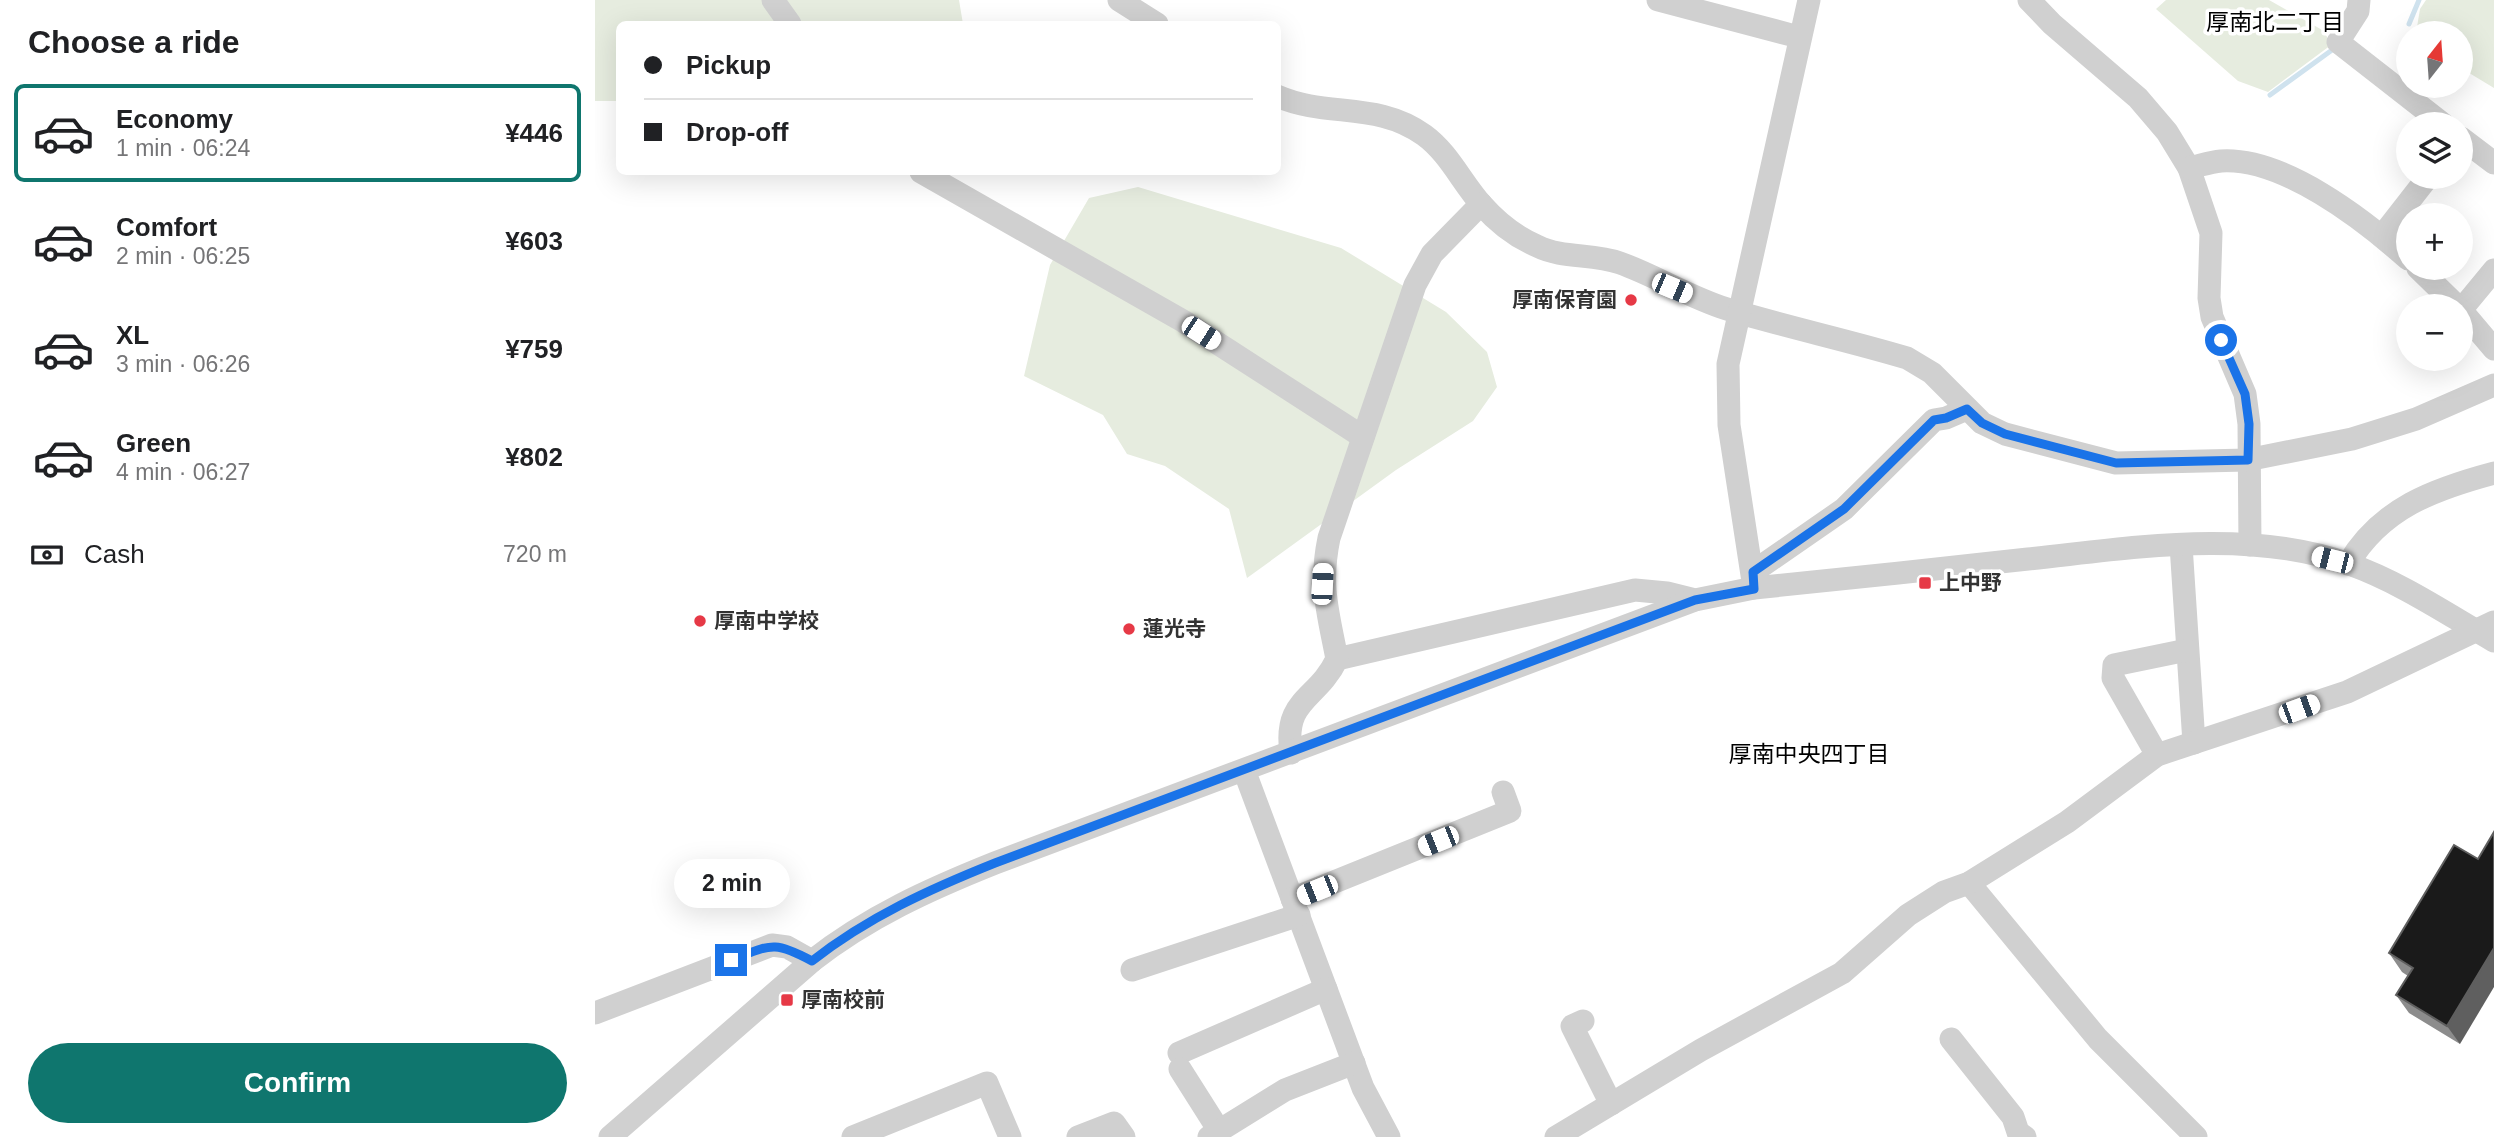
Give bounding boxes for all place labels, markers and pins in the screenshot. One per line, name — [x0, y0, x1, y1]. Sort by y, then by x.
place label: 厚南保育園 — [1512, 288, 1617, 311]
marker: 厚南保育園 — [1623, 292, 1639, 308]
place label: 上中野 — [1939, 571, 2002, 594]
marker: 上中野 — [1917, 575, 1933, 591]
place label: 厚南中学校 — [714, 609, 819, 632]
marker: 厚南中学校 — [692, 613, 708, 629]
place label: 蓮光寺 — [1143, 617, 1206, 640]
marker: 蓮光寺 — [1121, 621, 1137, 637]
place label: 厚南校前 — [801, 988, 885, 1011]
marker: 厚南校前 — [779, 992, 795, 1008]

